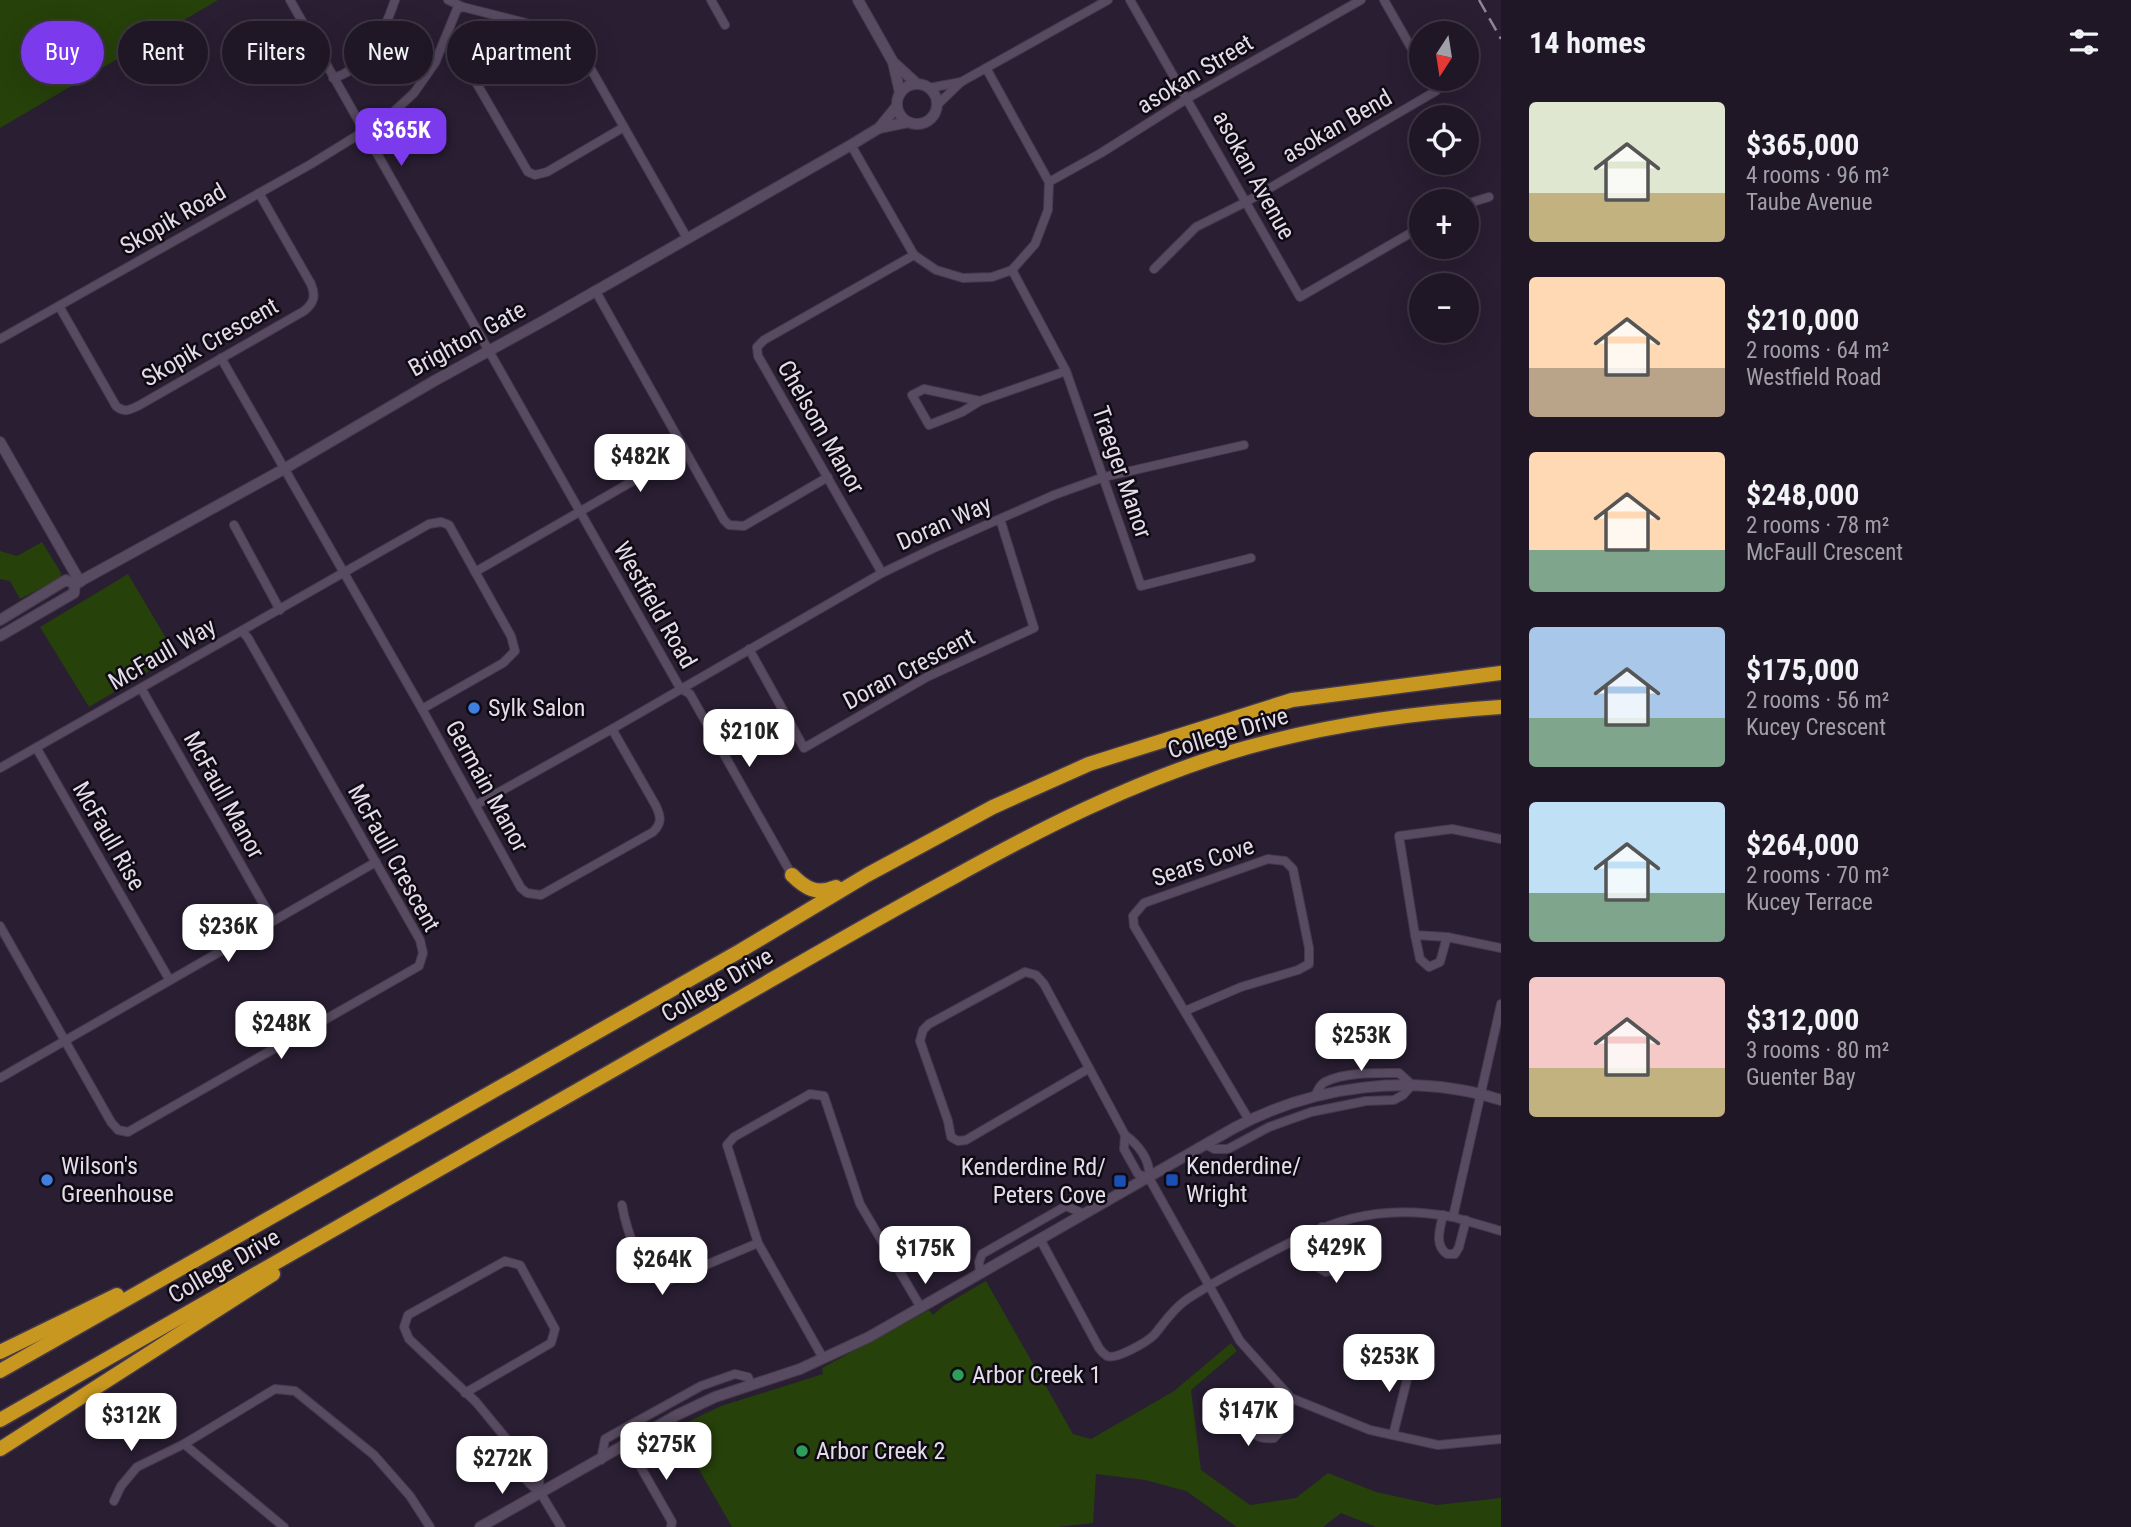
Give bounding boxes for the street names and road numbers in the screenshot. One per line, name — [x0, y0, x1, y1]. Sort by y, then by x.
street label: asokan Street — [1132, 28, 1258, 120]
street label: asokan Bend — [1277, 83, 1397, 169]
street label: asokan Avenue — [1207, 106, 1301, 244]
street label: Skopik Road — [115, 178, 231, 260]
street label: Skopik Crescent — [137, 292, 283, 392]
street label: Brighton Gate — [404, 295, 530, 383]
street label: Chelsom Manor — [772, 355, 870, 499]
street label: Traeger Manor — [1086, 402, 1158, 542]
street label: Doran Way — [892, 490, 996, 556]
street label: Westfield Road — [608, 537, 702, 673]
street label: McFaull Way — [103, 612, 221, 696]
street label: Doran Crescent — [838, 623, 980, 715]
street label: College Drive — [1164, 701, 1292, 765]
street label: Germain Manor — [439, 716, 535, 856]
street label: McFaull Manor — [178, 727, 270, 863]
street label: McFaull Rise — [67, 777, 151, 895]
street label: McFaull Crescent — [342, 780, 446, 936]
street label: Sears Cove — [1148, 832, 1258, 892]
street label: College Drive — [656, 942, 778, 1028]
street label: College Drive — [163, 1223, 285, 1309]

